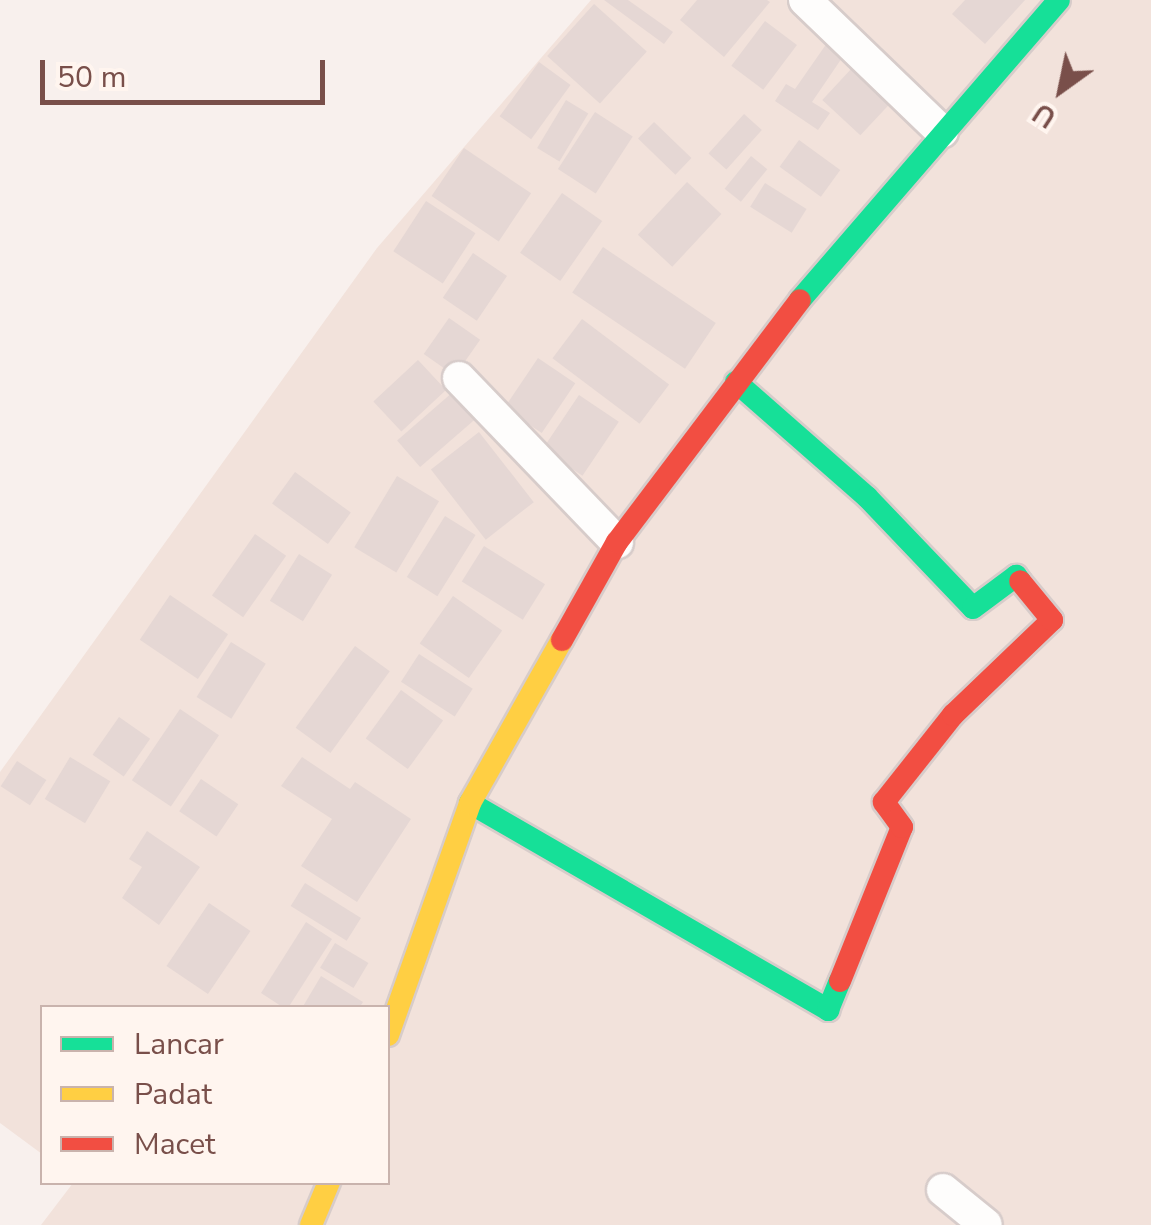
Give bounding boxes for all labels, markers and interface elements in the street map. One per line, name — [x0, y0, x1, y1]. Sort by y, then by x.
scale bar — [45, 40, 330, 102]
north arrow — [1011, 40, 1111, 140]
text: 50 m — [57, 57, 126, 98]
text: U — [1026, 94, 1064, 137]
legend — [40, 1005, 390, 1185]
text: Lancar — [134, 1024, 224, 1065]
text: Padat — [134, 1074, 212, 1115]
text: Macet — [134, 1124, 216, 1165]

